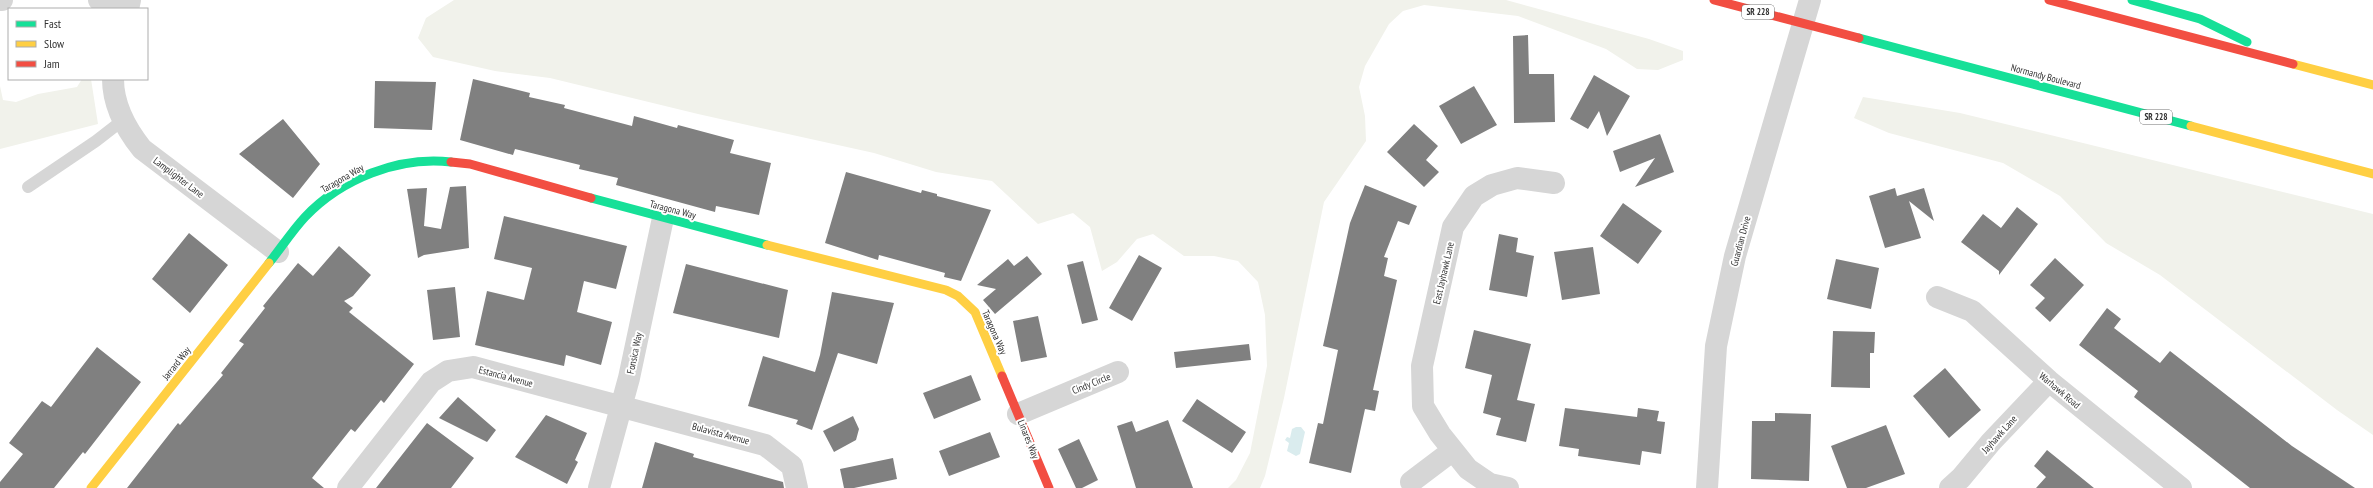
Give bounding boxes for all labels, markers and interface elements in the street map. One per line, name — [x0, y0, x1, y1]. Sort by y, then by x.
road number: SR 228 — [1742, 5, 1774, 19]
legend — [8, 8, 148, 80]
text: Fast — [44, 16, 62, 31]
text: Slow — [44, 36, 65, 51]
text: Jam — [43, 56, 60, 71]
street label: Normandy Boulevard — [2009, 61, 2082, 92]
road number: SR 228 — [2140, 110, 2172, 124]
street label: Lamplighter Lane — [151, 154, 207, 201]
street label: Taragona Way — [318, 161, 366, 196]
street label: Taragona Way — [648, 197, 698, 222]
street label: Guardian Drive — [1728, 215, 1753, 268]
street label: East Jayhawk Lane — [1430, 241, 1457, 305]
street label: Taragona Way — [979, 308, 1010, 357]
street label: Fonsica Way — [624, 331, 645, 375]
street label: Jarrard Way — [159, 344, 194, 383]
street label: Estancia Avenue — [477, 363, 534, 390]
street label: Warhawk Road — [2036, 369, 2083, 412]
street label: Cindy Circle — [1070, 370, 1112, 397]
street label: Jayhawk Lane — [1978, 413, 2020, 457]
street label: Linares Way — [1015, 418, 1042, 461]
street label: Bulavista Avenue — [691, 420, 751, 447]

